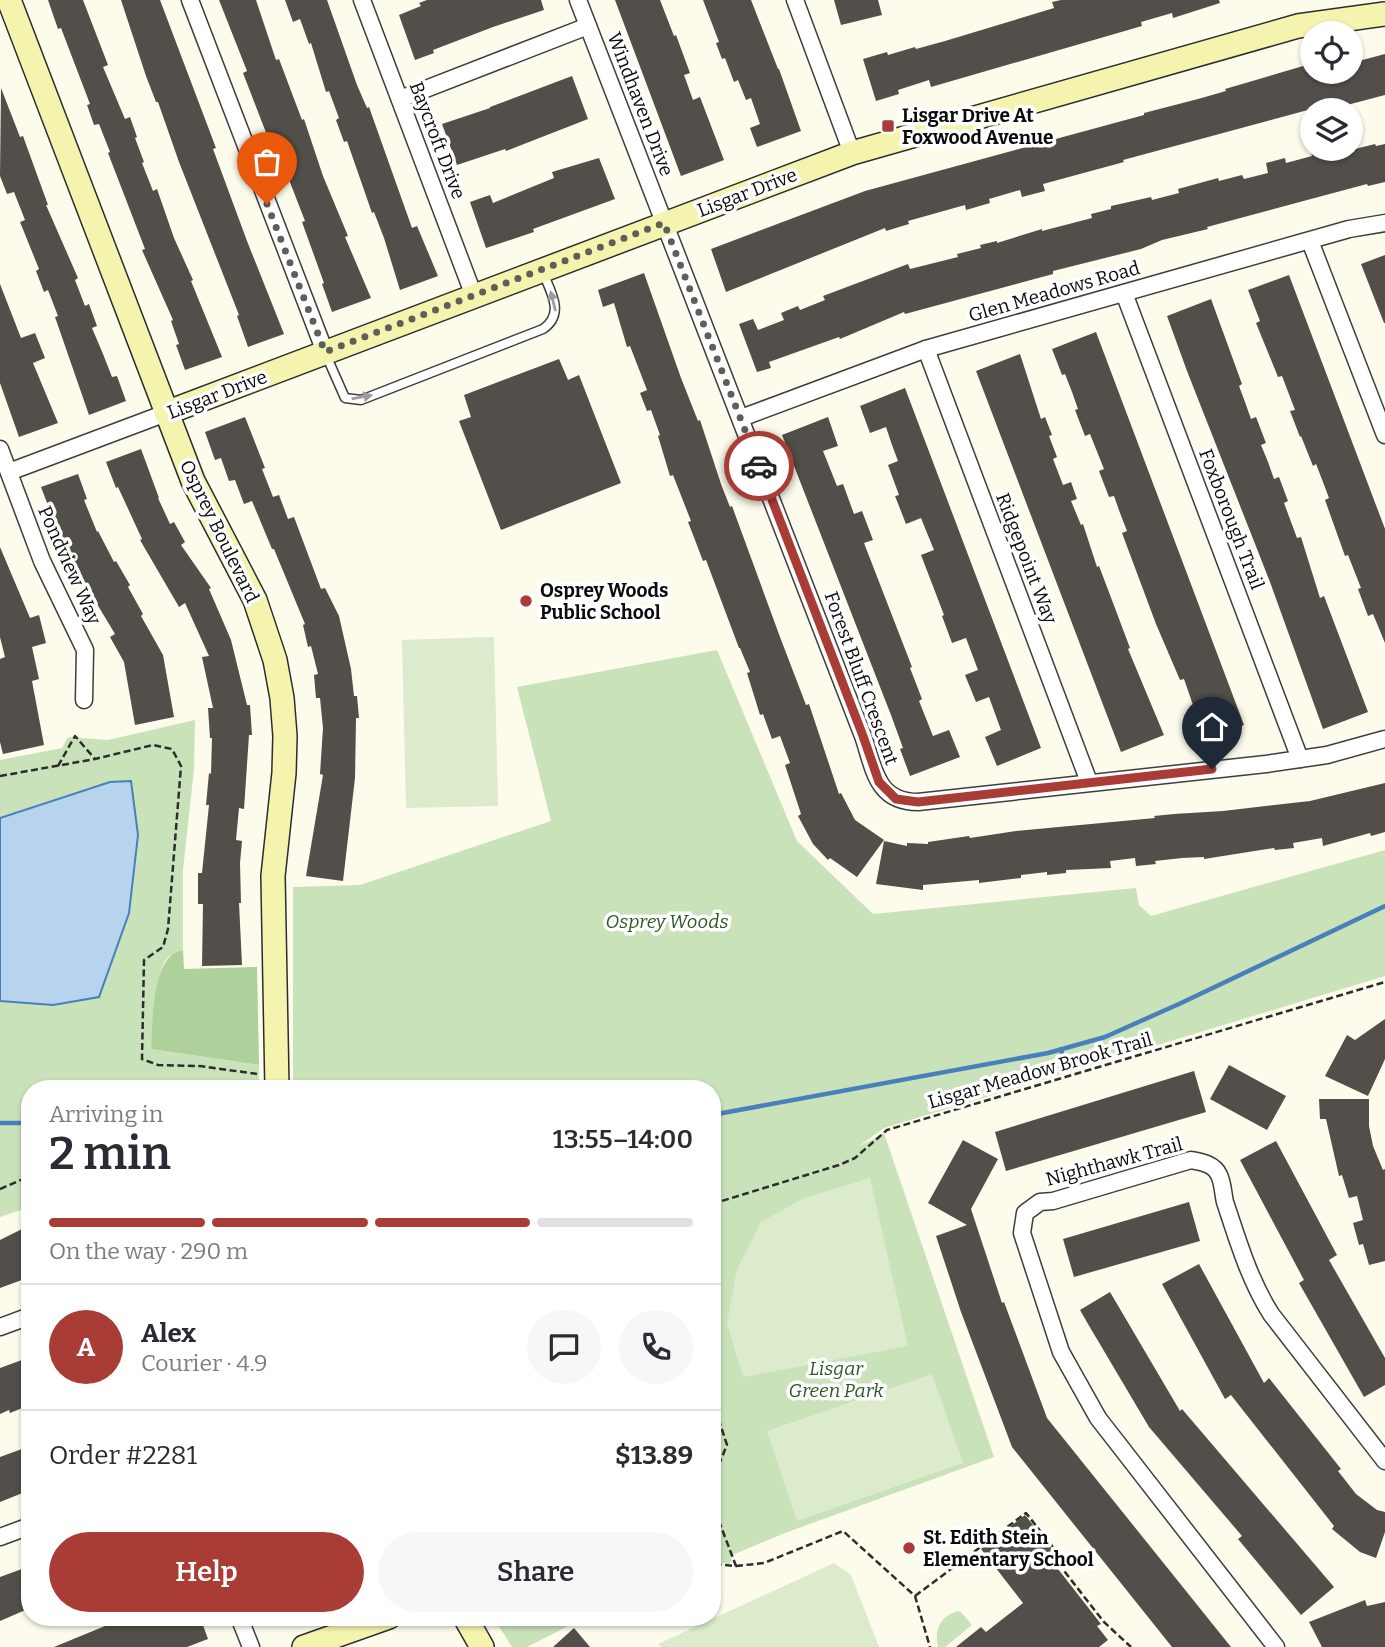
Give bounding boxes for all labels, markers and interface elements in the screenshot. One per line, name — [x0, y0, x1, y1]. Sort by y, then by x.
map controls — [1300, 21, 1363, 161]
button: locate — [1300, 21, 1363, 84]
street label: Windhaven Drive — [603, 29, 679, 179]
street label: Baycroft Drive — [405, 78, 470, 202]
button: layers — [1300, 98, 1363, 161]
place label: Lisgar Drive At Foxwood Avenue — [902, 104, 1053, 149]
marker: Lisgar Drive At Foxwood Avenue — [880, 118, 896, 134]
pin — [237, 132, 297, 204]
icon: bag — [248, 143, 286, 181]
street label: Lisgar Drive — [694, 163, 800, 222]
street label: Glen Meadows Road — [966, 256, 1142, 327]
one-way arrow — [547, 290, 558, 312]
street label: Lisgar Drive — [164, 365, 270, 424]
one-way arrow — [351, 391, 373, 402]
courier — [724, 431, 794, 501]
street label: Foxborough Trail — [1194, 446, 1269, 593]
icon: car — [740, 447, 778, 485]
street label: Osprey Boulevard — [175, 456, 264, 606]
street label: Ridgepoint Way — [991, 490, 1062, 628]
street label: Pondview Way — [33, 502, 106, 629]
place label: Osprey Woods Public School — [540, 579, 668, 624]
street label: Forest Bluff Crescent — [819, 588, 904, 768]
marker: Osprey Woods Public School — [518, 593, 534, 609]
pin — [1182, 697, 1242, 769]
icon: home — [1193, 708, 1231, 746]
park label: Osprey Woods — [606, 910, 728, 933]
street label: Lisgar Meadow Brook Trail — [925, 1027, 1155, 1114]
text: Arriving in — [49, 1100, 163, 1128]
text: 13:55–14:00 — [553, 1124, 693, 1155]
text: 2 min — [49, 1126, 171, 1181]
street label: Nighthawk Trail — [1043, 1132, 1185, 1191]
text: On the way · 290 m — [49, 1237, 248, 1265]
button: chat — [527, 1310, 601, 1384]
button: phone — [619, 1310, 693, 1384]
text: Alex — [141, 1318, 196, 1349]
text: A — [77, 1332, 95, 1363]
text: Courier · 4.9 — [141, 1349, 268, 1377]
park label: Lisgar Green Park — [789, 1357, 884, 1402]
text: Order #2281 — [49, 1440, 197, 1471]
text: $13.89 — [615, 1440, 693, 1471]
place label: St. Edith Stein Elementary School — [923, 1526, 1094, 1571]
button: Help — [49, 1532, 364, 1612]
button: Share — [378, 1532, 693, 1612]
marker: St. Edith Stein Elementary School — [901, 1540, 917, 1556]

